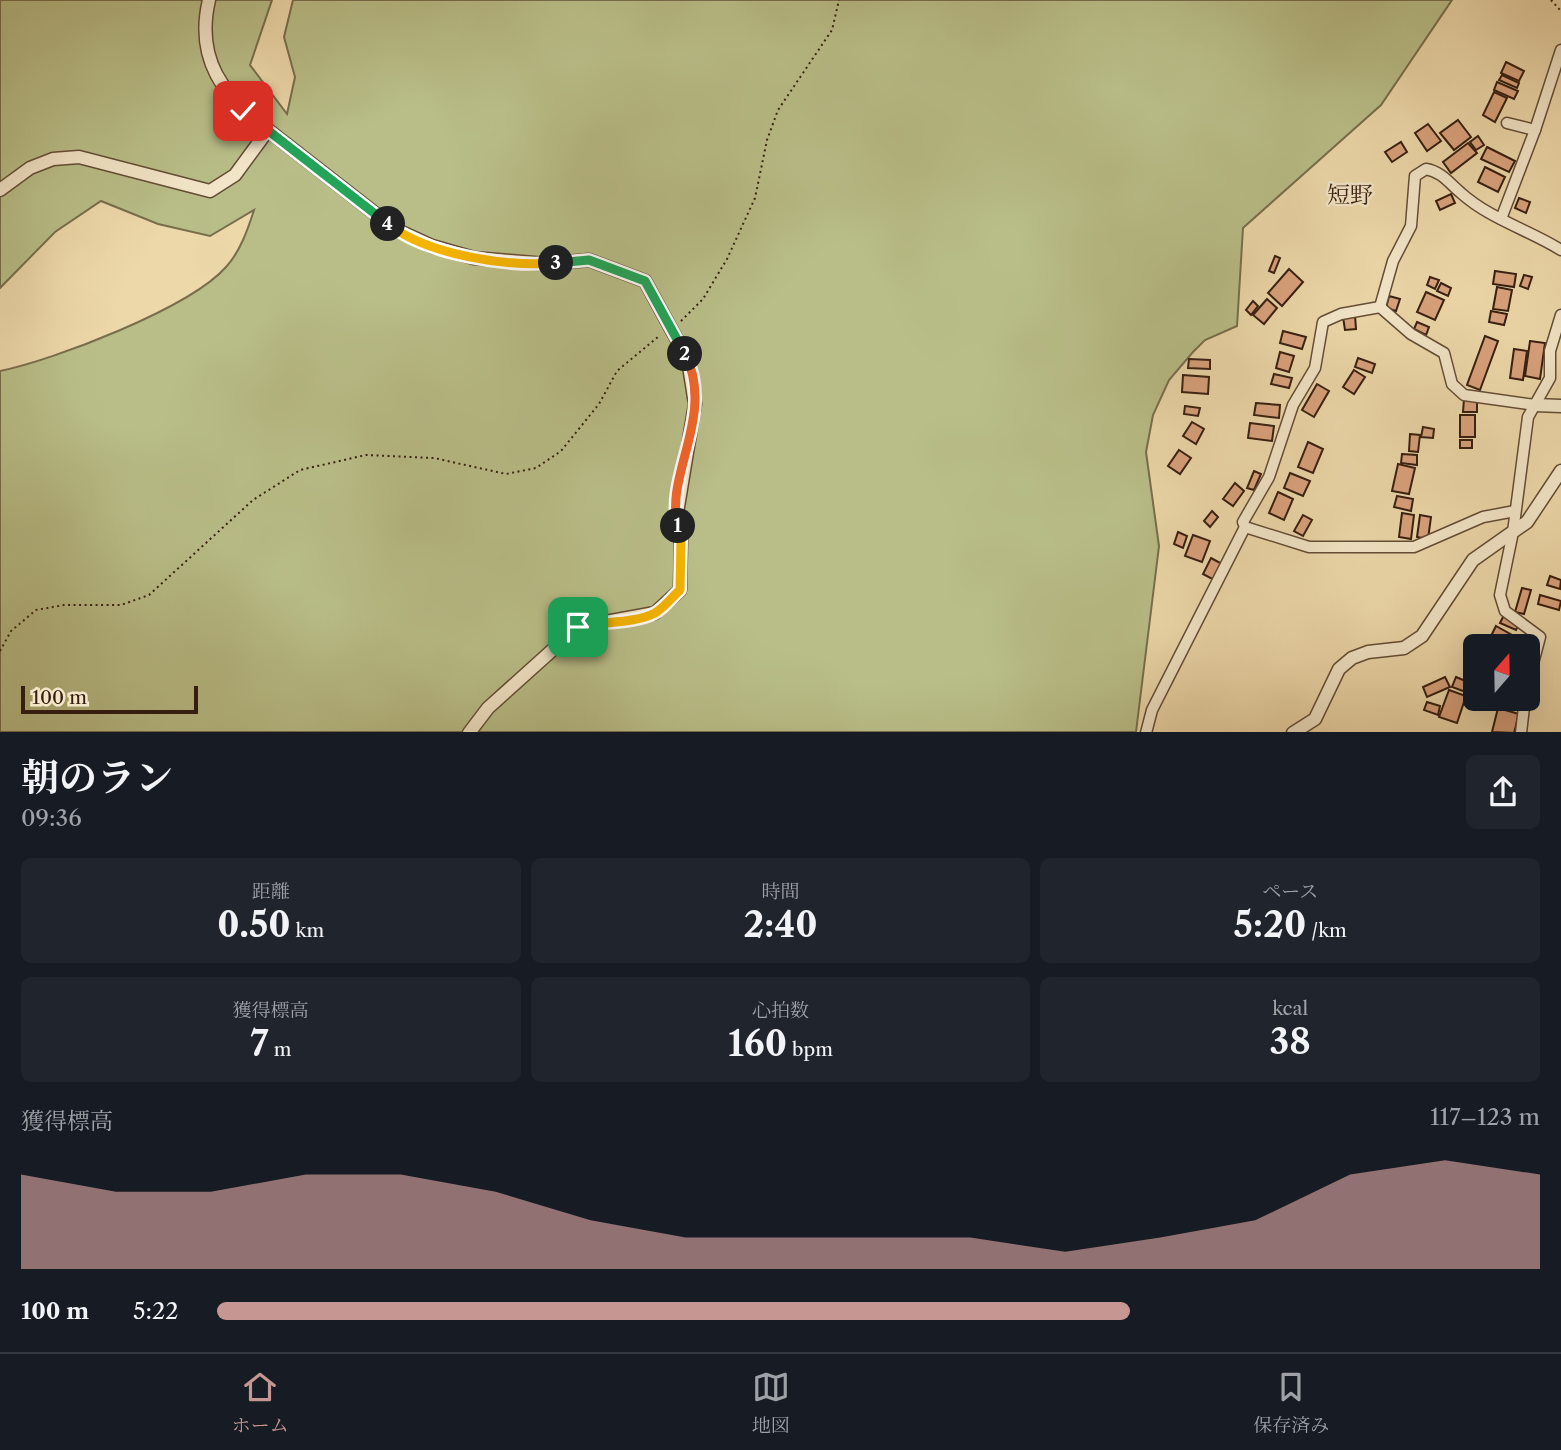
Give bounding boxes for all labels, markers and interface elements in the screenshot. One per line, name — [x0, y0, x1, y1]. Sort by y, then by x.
pin — [213, 81, 273, 141]
icon: check — [224, 92, 262, 130]
district label: 短野 — [1327, 181, 1373, 209]
pin: 4 — [370, 206, 406, 242]
text: 4 — [382, 212, 393, 235]
pin: 3 — [538, 246, 574, 280]
text: 3 — [550, 251, 561, 274]
pin: 2 — [668, 336, 702, 372]
text: 2 — [679, 342, 690, 365]
pin: 1 — [660, 508, 696, 544]
text: 1 — [673, 514, 682, 537]
pin — [548, 597, 608, 657]
icon: arrive — [559, 608, 597, 646]
north arrow — [1463, 634, 1540, 710]
map controls — [1463, 634, 1540, 711]
scale bar — [21, 684, 198, 715]
text: 100 m — [32, 686, 87, 709]
text: 朝のラン — [21, 754, 173, 801]
button: share — [1466, 755, 1540, 829]
text: 09:36 — [21, 804, 82, 832]
text: 距離 — [252, 880, 290, 903]
text: 時間 — [761, 880, 800, 903]
text: ペース — [1262, 880, 1318, 903]
text: 0.50 — [217, 903, 291, 946]
text: 2:40 — [743, 903, 818, 946]
text: 5:20 — [1234, 903, 1306, 946]
text: km — [291, 919, 324, 942]
text: /km — [1306, 919, 1347, 942]
text: kcal — [1272, 997, 1308, 1020]
text: 獲得標高 — [233, 999, 309, 1022]
text: 心拍数 — [752, 999, 809, 1022]
text: 38 — [1269, 1020, 1311, 1063]
text: 7 — [250, 1022, 269, 1065]
text: 160 — [728, 1022, 787, 1065]
text: m — [269, 1038, 291, 1061]
text: bpm — [787, 1038, 833, 1061]
text: 117–123 m — [1430, 1103, 1540, 1131]
text: 獲得標高 — [21, 1107, 113, 1135]
text: 100 m — [21, 1297, 89, 1325]
text: 5:22 — [133, 1297, 178, 1325]
tab: ホーム — [232, 1368, 289, 1437]
tab: 地図 — [752, 1368, 790, 1437]
tab: 保存済み — [1253, 1368, 1329, 1437]

